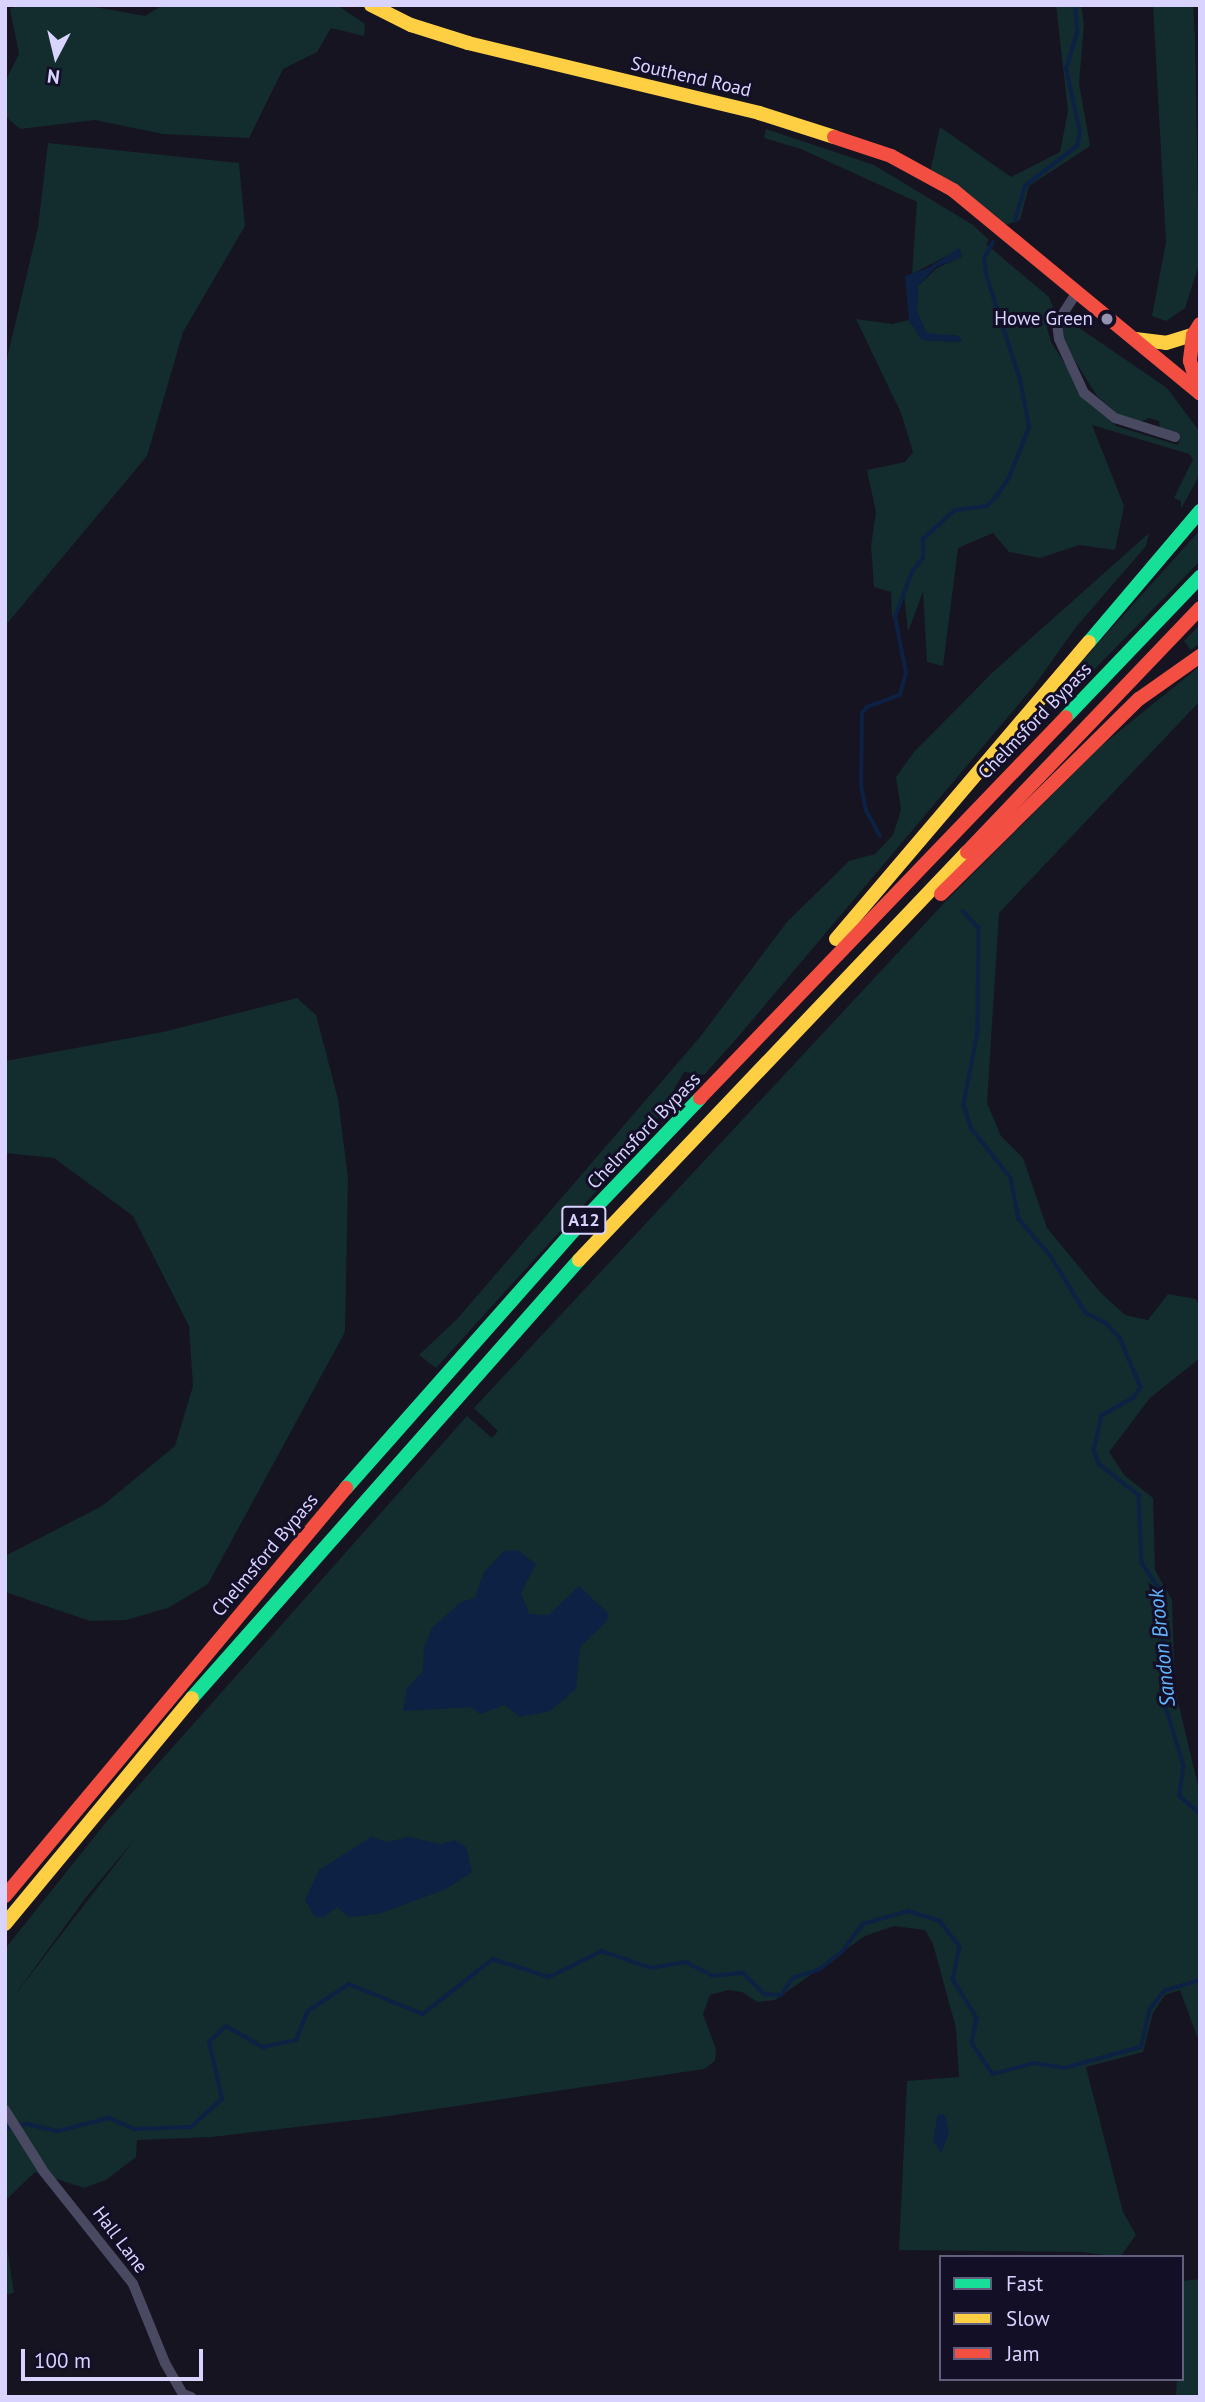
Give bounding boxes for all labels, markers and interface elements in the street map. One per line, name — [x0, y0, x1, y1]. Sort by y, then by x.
north arrow — [21, 21, 91, 91]
street label: Southend Road — [629, 52, 753, 102]
text: N — [46, 64, 61, 90]
place label: Howe Green — [994, 308, 1093, 330]
marker: Howe Green — [1099, 311, 1115, 327]
street label: Chelmsford Bypass — [974, 658, 1096, 784]
street label: Chelmsford Bypass — [583, 1068, 705, 1194]
road number: A12 — [561, 1205, 607, 1234]
street label: Chelmsford Bypass — [207, 1489, 323, 1621]
water label: Sandon Brook — [1143, 1588, 1181, 1708]
street label: Hall Lane — [88, 2202, 152, 2278]
legend — [939, 2255, 1184, 2381]
text: Fast — [1006, 2270, 1043, 2297]
text: Slow — [1006, 2305, 1050, 2332]
scale bar — [24, 2336, 206, 2380]
text: Jam — [1006, 2340, 1040, 2367]
text: 100 m — [34, 2347, 91, 2374]

